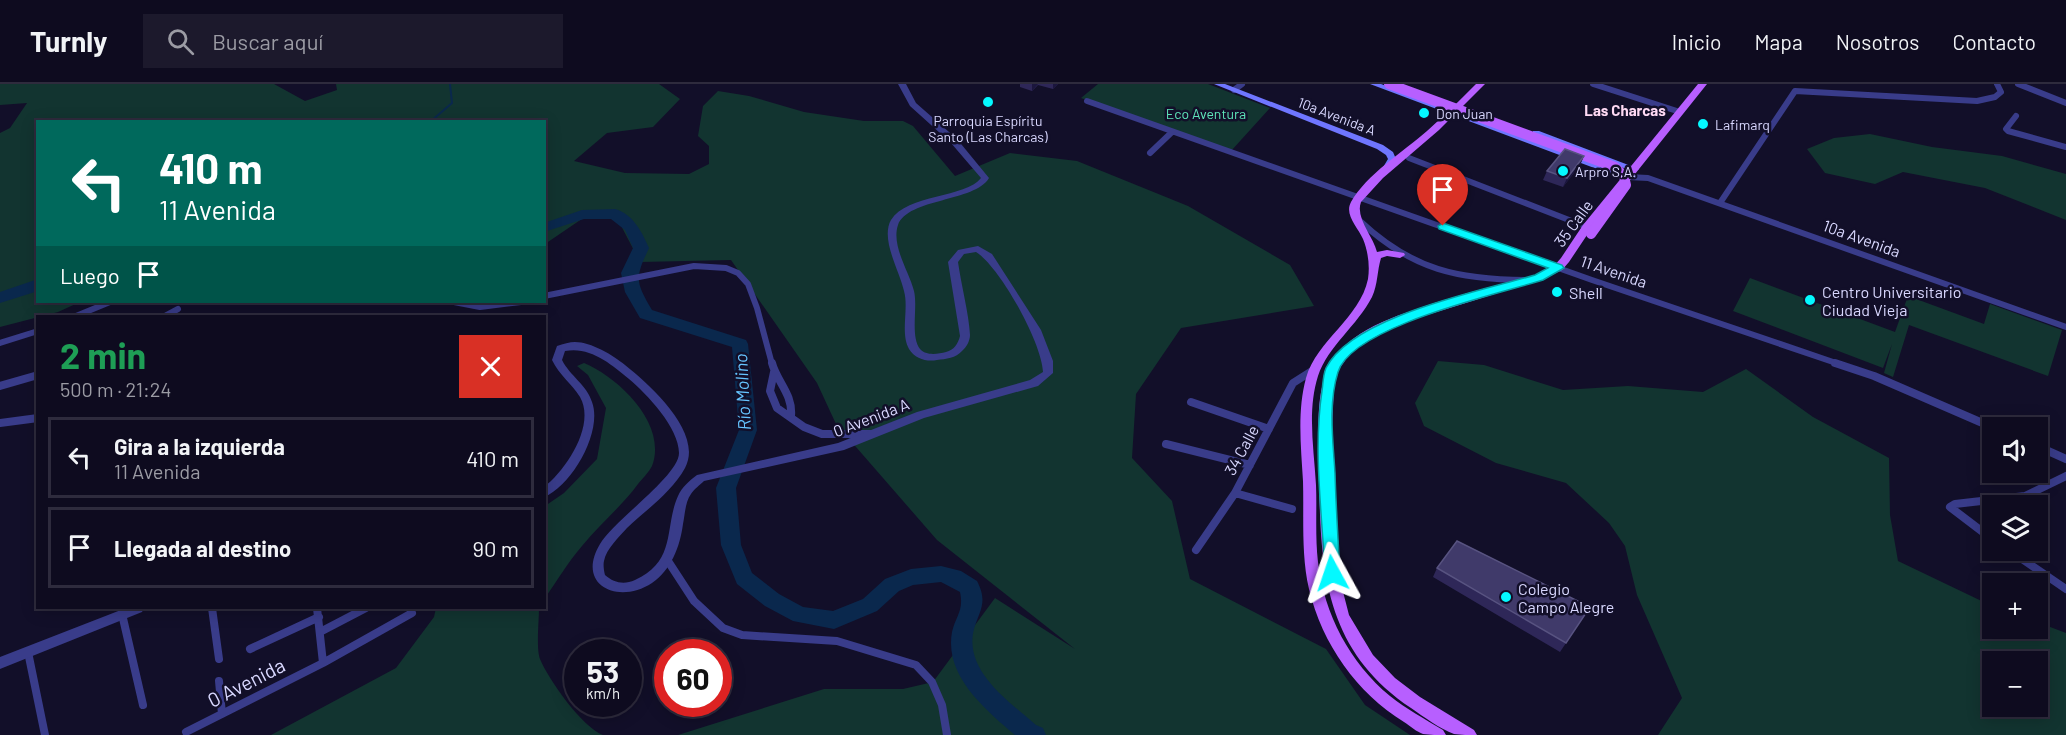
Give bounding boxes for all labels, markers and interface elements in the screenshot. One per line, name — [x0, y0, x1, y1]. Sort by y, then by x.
search box — [143, 14, 563, 68]
text: Turnly — [30, 24, 107, 58]
icon: search — [164, 25, 197, 58]
text: Buscar aquí — [212, 28, 323, 54]
text: Inicio — [1672, 29, 1722, 54]
text: Mapa — [1755, 29, 1803, 54]
text: Nosotros — [1836, 29, 1919, 54]
text: Contacto — [1952, 29, 2036, 54]
street label: 10a Avenida A — [1296, 93, 1379, 139]
marker: Parroquia Espíritu Santo (Las Charcas) — [981, 95, 995, 109]
district label: Las Charcas — [1584, 101, 1666, 119]
park label: Eco Aventura — [1166, 105, 1246, 122]
place label: Don Juan — [1436, 105, 1493, 122]
marker: Don Juan — [1417, 106, 1431, 120]
place label: Parroquia Espíritu Santo (Las Charcas) — [928, 112, 1048, 145]
place label: Lafimarq — [1715, 116, 1770, 133]
marker: Lafimarq — [1696, 117, 1710, 131]
text: 410 m — [159, 142, 263, 192]
icon: left — [60, 144, 138, 222]
place label: Arpro S.A. — [1575, 163, 1636, 180]
pin — [1417, 164, 1468, 226]
marker: Arpro S.A. — [1556, 164, 1570, 178]
icon: arrive — [1426, 173, 1459, 206]
text: 11 Avenida — [159, 193, 276, 225]
street label: 35 Calle — [1550, 196, 1596, 250]
street label: 10a Avenida — [1821, 215, 1903, 261]
street label: 11 Avenida — [1578, 251, 1650, 291]
icon: arrive — [132, 258, 165, 291]
text: Luego — [60, 262, 120, 288]
place label: Centro Universitario Ciudad Vieja — [1822, 282, 1961, 319]
place label: Shell — [1569, 283, 1603, 302]
marker: Shell — [1550, 285, 1564, 299]
marker: Centro Universitario Ciudad Vieja — [1803, 293, 1817, 307]
text: 2 min — [60, 333, 146, 376]
button: close — [459, 335, 522, 398]
water label: Río Molino — [729, 353, 755, 431]
text: 500 m · 21:24 — [60, 377, 172, 401]
street label: 0 Avenida A — [830, 394, 912, 440]
map controls — [1982, 417, 2048, 717]
button: sound — [1982, 417, 2048, 483]
street label: 34 Calle — [1220, 422, 1262, 478]
text: Gira a la izquierda — [114, 433, 285, 459]
icon: left — [63, 441, 96, 474]
text: 410 m — [466, 445, 519, 471]
text: 11 Avenida — [114, 459, 200, 483]
button: layers — [1982, 495, 2048, 561]
icon: arrive — [63, 531, 96, 564]
text: Llegada al destino — [114, 535, 291, 561]
text: 90 m — [473, 535, 519, 561]
position arrow — [1300, 541, 1364, 605]
button: + — [1982, 573, 2048, 639]
place label: Colegio Campo Alegre — [1518, 579, 1614, 616]
marker: Colegio Campo Alegre — [1499, 590, 1513, 604]
speed limit sign: 60 — [654, 639, 732, 717]
button: − — [1982, 651, 2048, 717]
street label: 0 Avenida — [203, 652, 289, 712]
text: 53 — [587, 653, 619, 689]
text: km/h — [586, 684, 620, 702]

